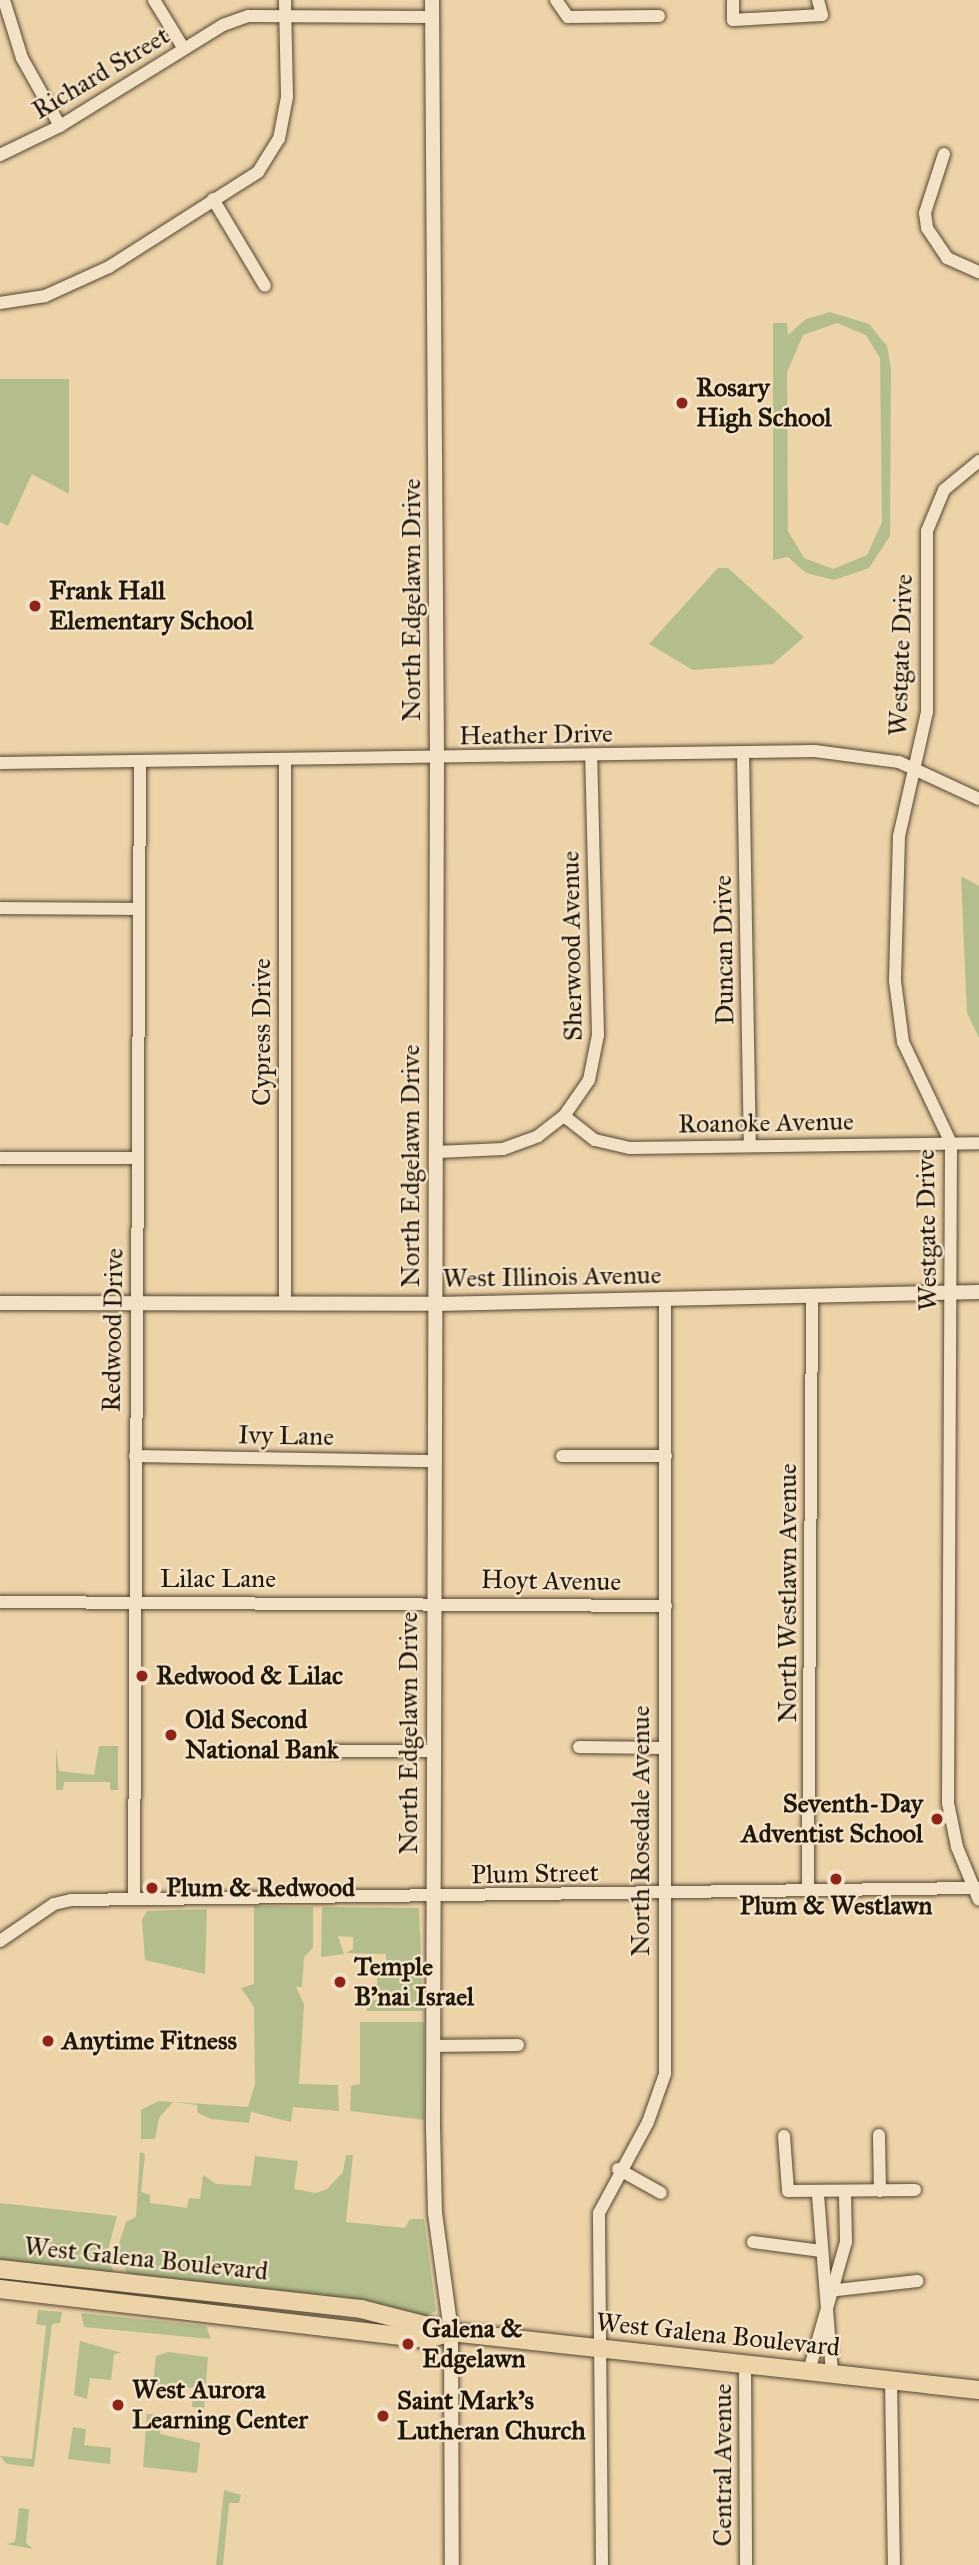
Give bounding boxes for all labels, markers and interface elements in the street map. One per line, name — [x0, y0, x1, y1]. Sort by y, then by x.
street label: Richard Street — [27, 20, 175, 126]
place label: Rosary High School — [696, 372, 832, 434]
marker: Rosary High School — [674, 395, 690, 411]
street label: North Edgelawn Drive — [396, 478, 428, 722]
street label: Westgate Drive — [883, 574, 919, 736]
place label: Frank Hall Elementary School — [49, 575, 253, 636]
marker: Frank Hall Elementary School — [27, 598, 43, 614]
street label: Heather Drive — [459, 718, 613, 752]
street label: Sherwood Avenue — [555, 851, 589, 1041]
street label: Duncan Drive — [707, 875, 741, 1025]
street label: Cypress Drive — [246, 958, 278, 1106]
street label: North Edgelawn Drive — [395, 1044, 427, 1288]
street label: Roanoke Avenue — [678, 1106, 854, 1140]
street label: Westgate Drive — [910, 1149, 944, 1311]
street label: Redwood Drive — [96, 1248, 130, 1412]
street label: West Illinois Avenue — [442, 1259, 662, 1295]
street label: Ivy Lane — [238, 1420, 334, 1452]
street label: North Westlawn Avenue — [772, 1463, 804, 1723]
street label: Lilac Lane — [160, 1563, 276, 1595]
street label: Hoyt Avenue — [481, 1564, 621, 1598]
street label: North Edgelawn Drive — [393, 1611, 425, 1855]
place label: Redwood & Lilac — [156, 1660, 343, 1692]
marker: Redwood & Lilac — [134, 1668, 150, 1684]
place label: Old Second National Bank — [185, 1704, 339, 1766]
street label: North Rosedale Avenue — [625, 1706, 657, 1956]
marker: Old Second National Bank — [163, 1727, 179, 1743]
place label: Seventh-Day Adventist School — [741, 1788, 923, 1850]
marker: Seventh-Day Adventist School — [929, 1811, 945, 1827]
street label: Plum Street — [471, 1857, 599, 1891]
marker: Plum & Westlawn — [828, 1871, 844, 1887]
place label: Plum & Redwood — [166, 1872, 355, 1904]
marker: Plum & Redwood — [144, 1880, 160, 1896]
place label: Plum & Westlawn — [740, 1890, 932, 1922]
place label: Temple B'nai Israel — [354, 1951, 474, 2012]
marker: Temple B'nai Israel — [332, 1974, 348, 1990]
place label: Anytime Fitness — [62, 2025, 237, 2057]
marker: Anytime Fitness — [40, 2033, 56, 2049]
street label: West Galena Boulevard — [22, 2231, 270, 2287]
street label: West Galena Boulevard — [594, 2307, 842, 2363]
place label: Galena & Edgelawn — [422, 2313, 526, 2374]
marker: Galena & Edgelawn — [400, 2336, 416, 2352]
place label: West Aurora Learning Center — [132, 2374, 308, 2436]
street label: Central Avenue — [707, 2383, 739, 2547]
place label: Saint Mark's Lutheran Church — [397, 2385, 586, 2446]
marker: West Aurora Learning Center — [110, 2397, 126, 2413]
marker: Saint Mark's Lutheran Church — [375, 2408, 391, 2424]

